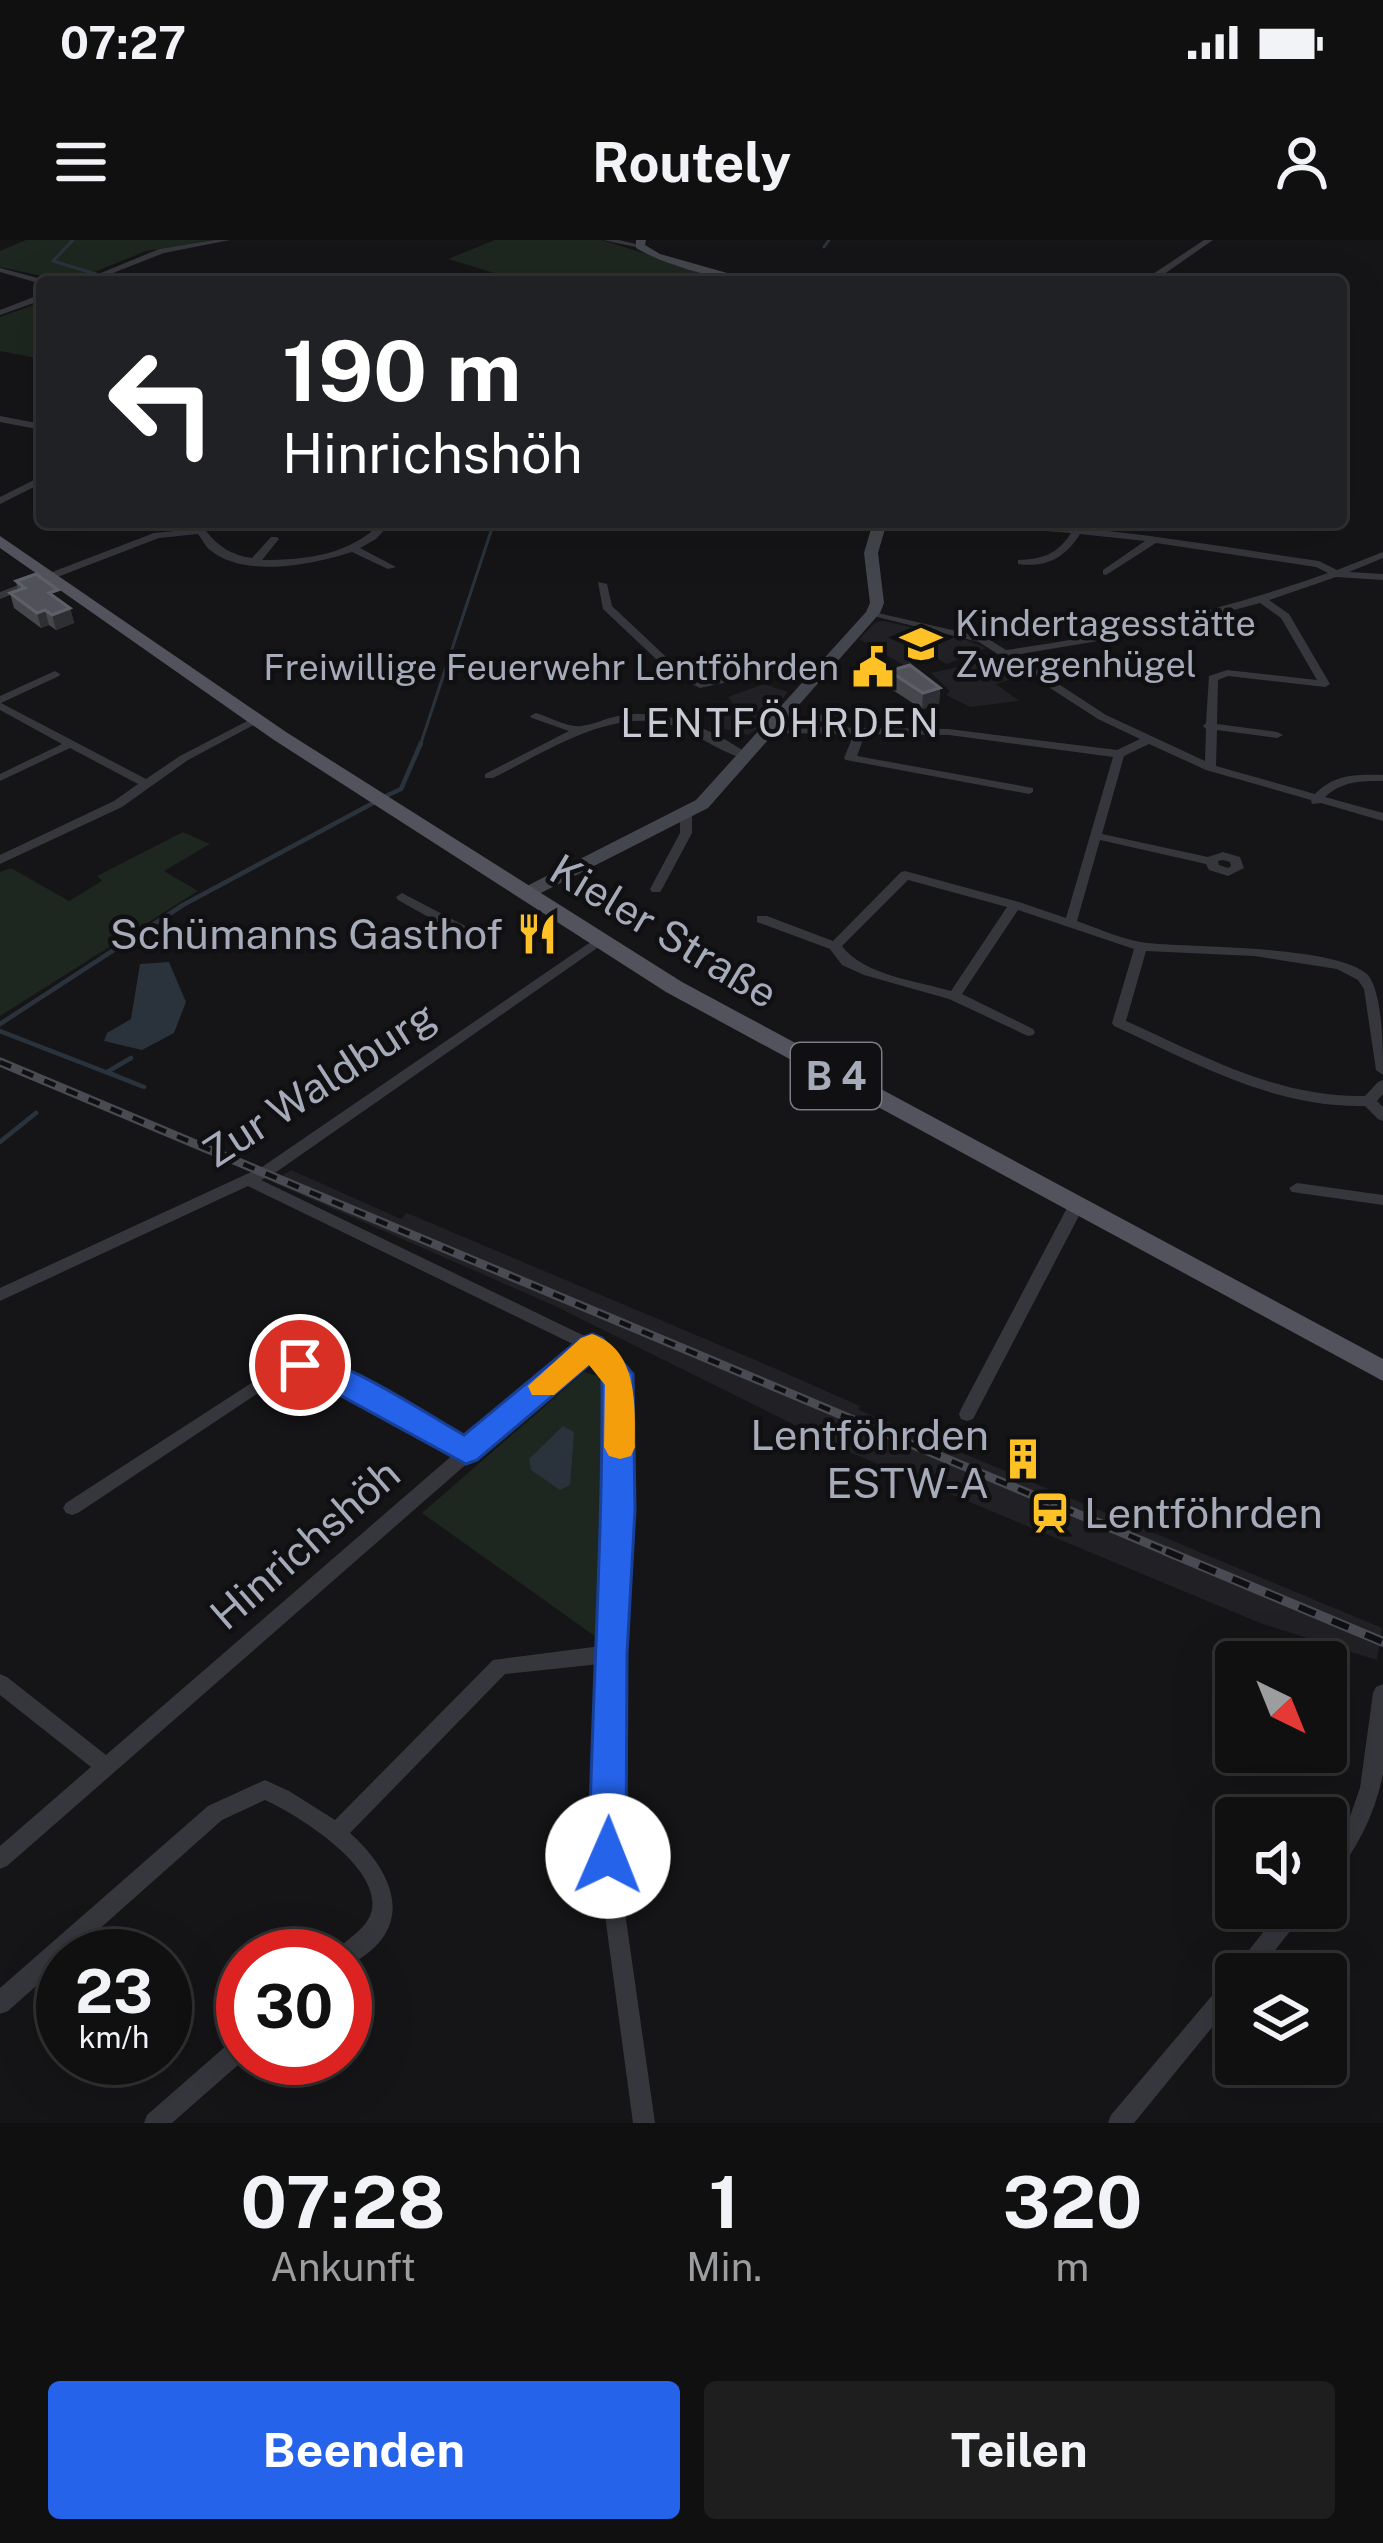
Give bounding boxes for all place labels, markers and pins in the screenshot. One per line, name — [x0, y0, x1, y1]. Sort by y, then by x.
place label: Kindertagesstätte Zwergenhügel — [955, 602, 1256, 685]
school or university icon: Kindertagesstätte Zwergenhügel — [898, 621, 944, 667]
public building icon: Freiwillige Feuerwehr Lentföhrden — [850, 644, 896, 690]
place label: Freiwillige Feuerwehr Lentföhrden — [263, 646, 839, 688]
place label: Schümanns Gasthof — [110, 909, 503, 958]
restaurant icon: Schümanns Gasthof — [514, 911, 560, 957]
pin — [249, 1314, 351, 1416]
place label: Lentföhrden ESTW-A — [750, 1410, 989, 1507]
building icon: Lentföhrden ESTW-A — [1000, 1436, 1046, 1482]
place label: Lentföhrden — [1084, 1488, 1323, 1537]
station icon: Lentföhrden — [1027, 1490, 1073, 1536]

